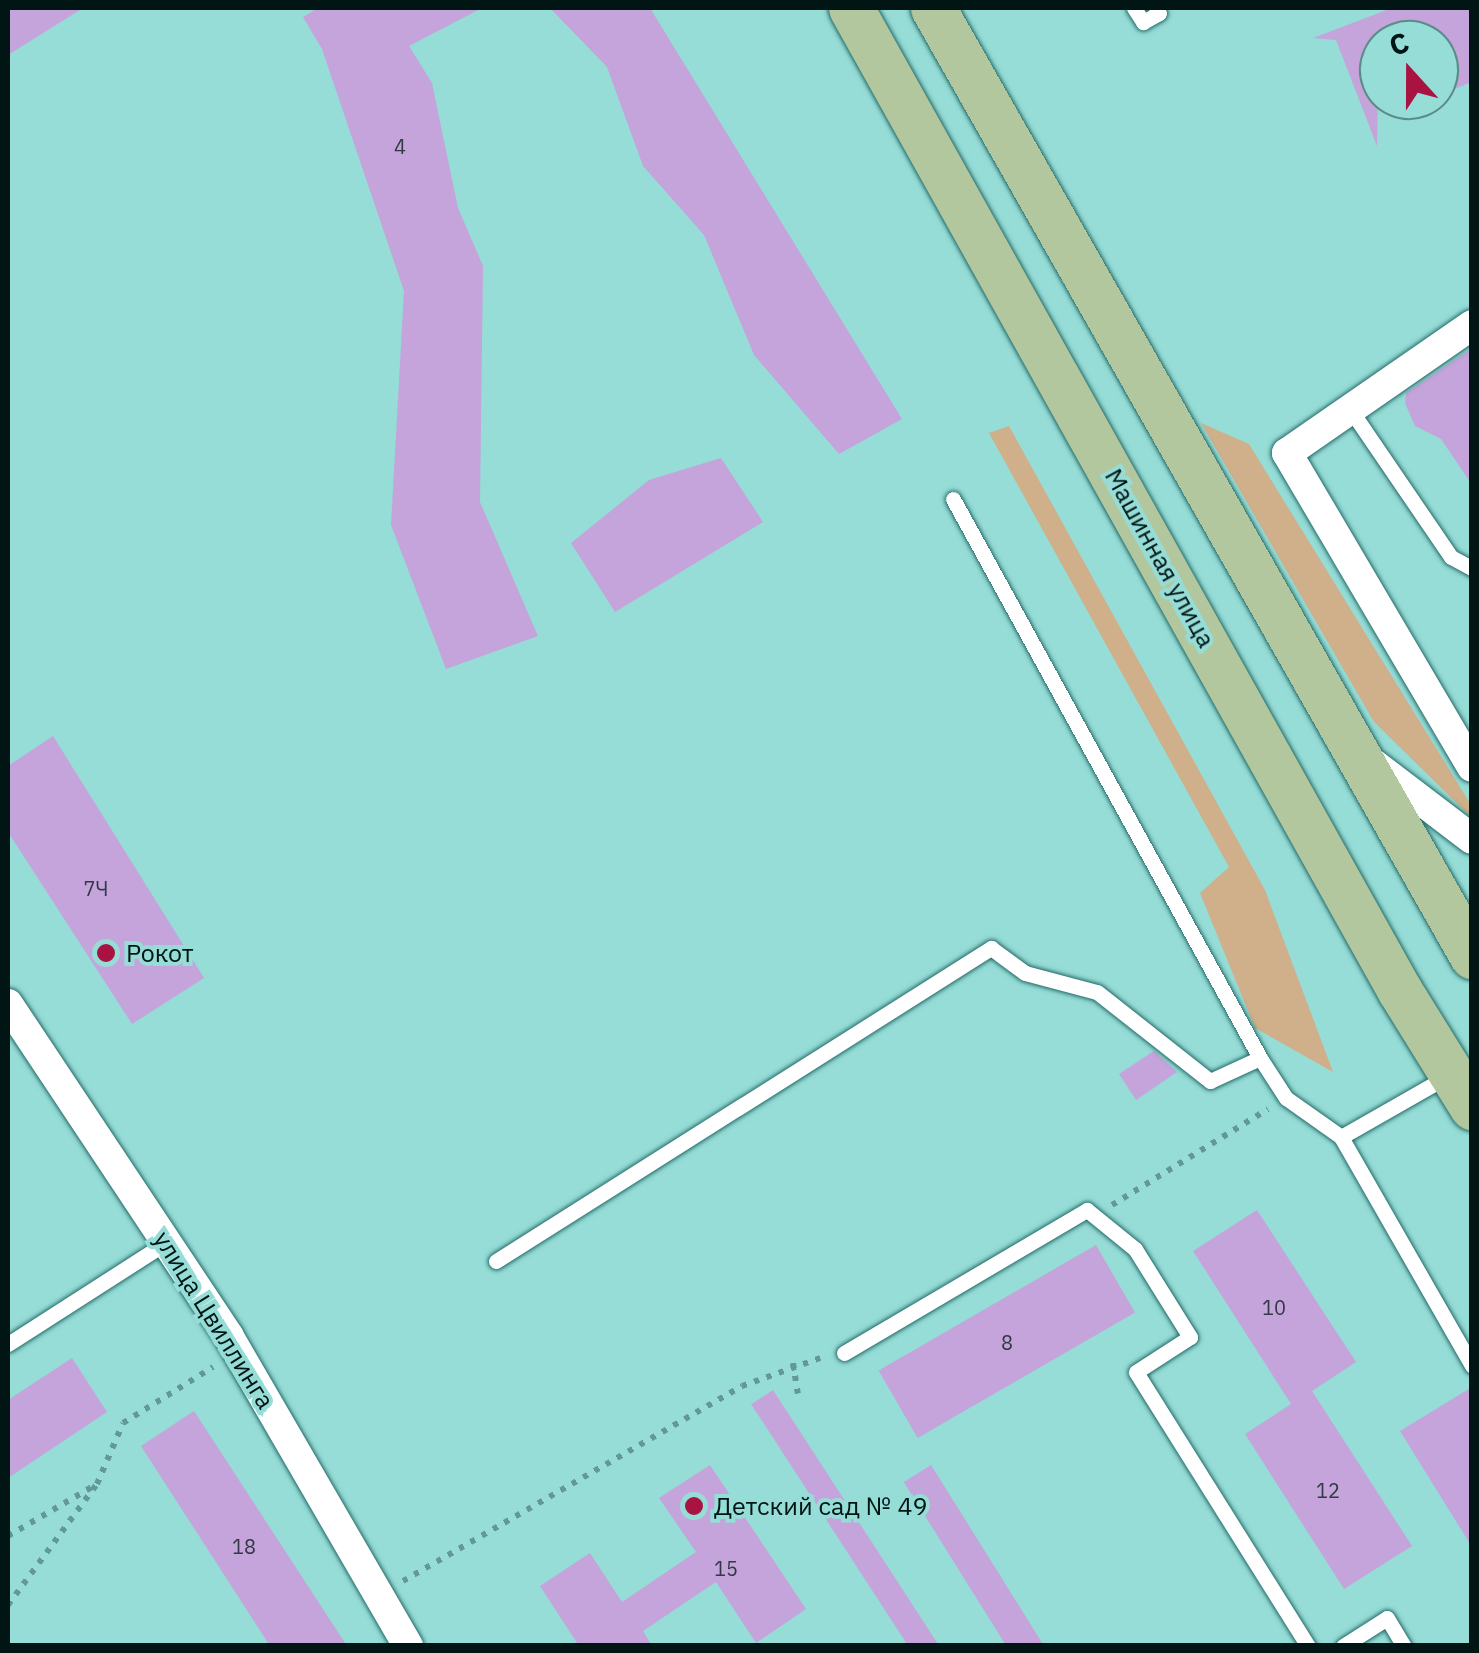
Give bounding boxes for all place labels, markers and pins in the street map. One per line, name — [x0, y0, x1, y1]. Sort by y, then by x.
place label: Рокот — [126, 938, 193, 968]
marker: Рокот — [95, 942, 117, 964]
place label: Детский сад № 49 — [714, 1491, 927, 1521]
marker: Детский сад № 49 — [683, 1495, 705, 1517]

